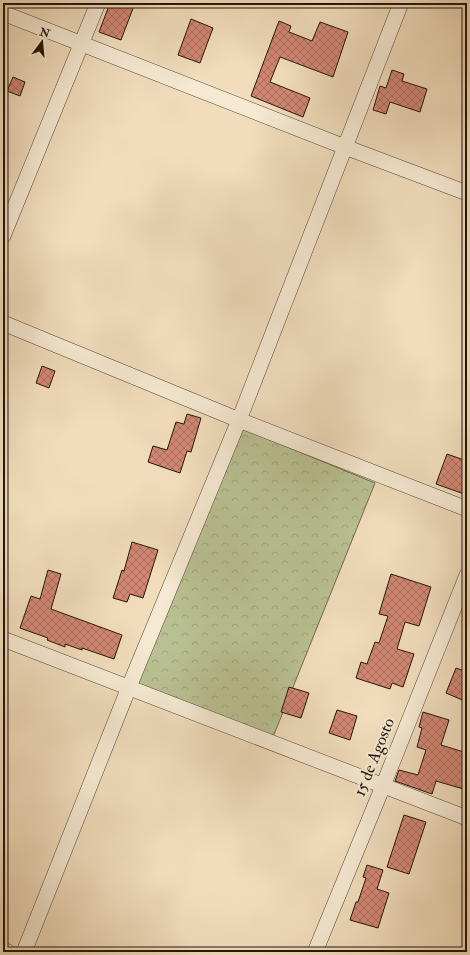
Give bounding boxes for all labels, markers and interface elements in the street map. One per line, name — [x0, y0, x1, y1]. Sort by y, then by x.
north arrow — [22, 22, 62, 62]
text: N — [37, 25, 52, 41]
street label: 15 de Agosto — [349, 715, 399, 799]

